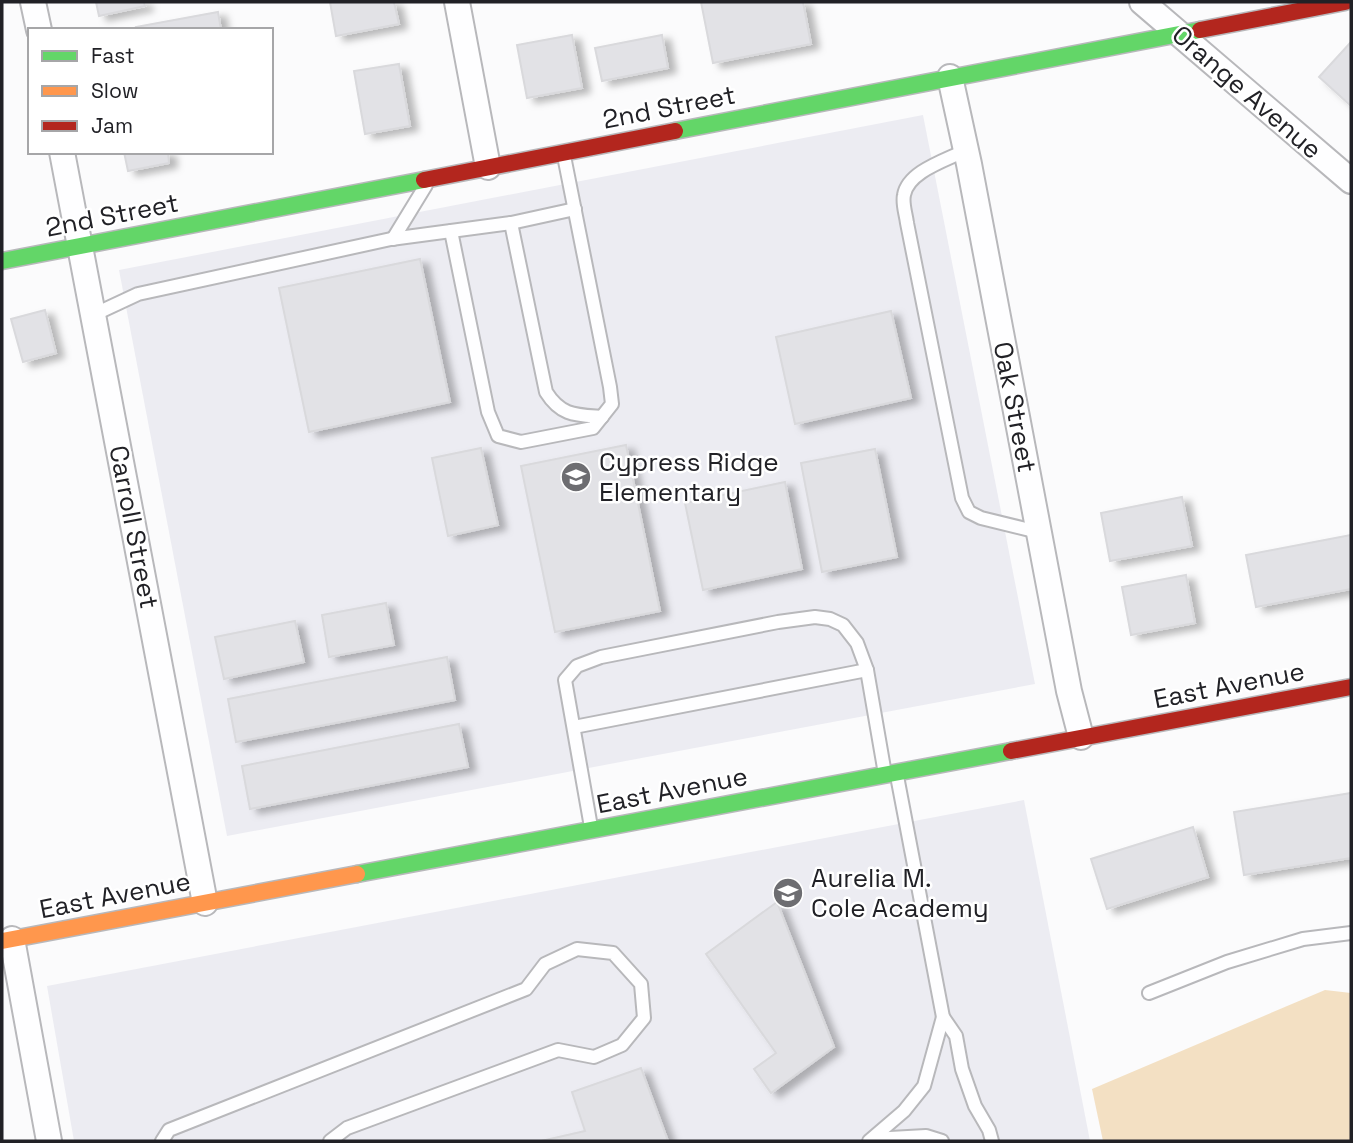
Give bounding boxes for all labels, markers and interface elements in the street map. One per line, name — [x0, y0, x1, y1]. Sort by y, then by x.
street label: Orange Avenue — [1165, 18, 1329, 166]
legend — [28, 28, 273, 154]
text: Fast — [91, 42, 135, 69]
text: Slow — [91, 77, 139, 104]
street label: 2nd Street — [600, 77, 738, 137]
text: Jam — [91, 112, 133, 139]
street label: 2nd Street — [43, 185, 181, 245]
street label: Oak Street — [986, 339, 1044, 475]
street label: Carroll Street — [102, 442, 166, 612]
place label: Cypress Ridge Elementary — [599, 445, 779, 509]
school or university icon: Cypress Ridge Elementary — [559, 460, 593, 494]
street label: East Avenue — [1151, 654, 1307, 716]
street label: East Avenue — [594, 759, 750, 821]
place label: Aurelia M. Cole Academy — [811, 861, 989, 925]
street label: East Avenue — [37, 864, 193, 926]
school or university icon: Aurelia M. Cole Academy — [771, 876, 805, 910]

